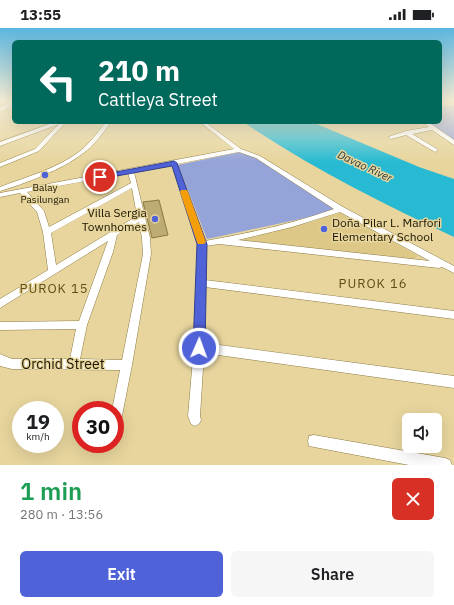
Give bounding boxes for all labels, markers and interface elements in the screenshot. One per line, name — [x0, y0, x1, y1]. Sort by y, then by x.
text: 13:55 — [20, 5, 61, 24]
text: 210 m — [98, 52, 180, 89]
icon: left — [32, 56, 84, 108]
text: Cattleya Street — [98, 88, 218, 111]
water label: Davao River — [336, 147, 395, 185]
pin — [83, 160, 117, 194]
icon: arrive — [89, 166, 111, 188]
marker: Balay Pasilungan — [40, 170, 50, 180]
place label: Balay Pasilungan — [20, 181, 70, 206]
place label: Villa Sergia Townhomes — [82, 205, 148, 234]
marker: Villa Sergia Townhomes — [150, 214, 160, 224]
place label: Doña Pilar L. Marfori Elementary School — [332, 215, 441, 244]
marker: Doña Pilar L. Marfori Elementary School — [319, 224, 329, 234]
district label: PUROK 16 — [339, 275, 408, 292]
district label: PUROK 15 — [20, 280, 89, 297]
position arrow — [178, 327, 220, 369]
street label: Orchid Street — [21, 355, 105, 373]
speed limit sign: 30 — [72, 401, 124, 453]
text: 19 — [26, 408, 50, 435]
map controls — [402, 413, 442, 453]
button: sound — [402, 413, 442, 453]
text: km/h — [26, 430, 50, 443]
text: 1 min — [20, 475, 82, 507]
button: close — [392, 478, 434, 520]
text: 280 m · 13:56 — [20, 506, 103, 523]
button: Exit — [20, 551, 223, 597]
button: Share — [231, 551, 434, 597]

